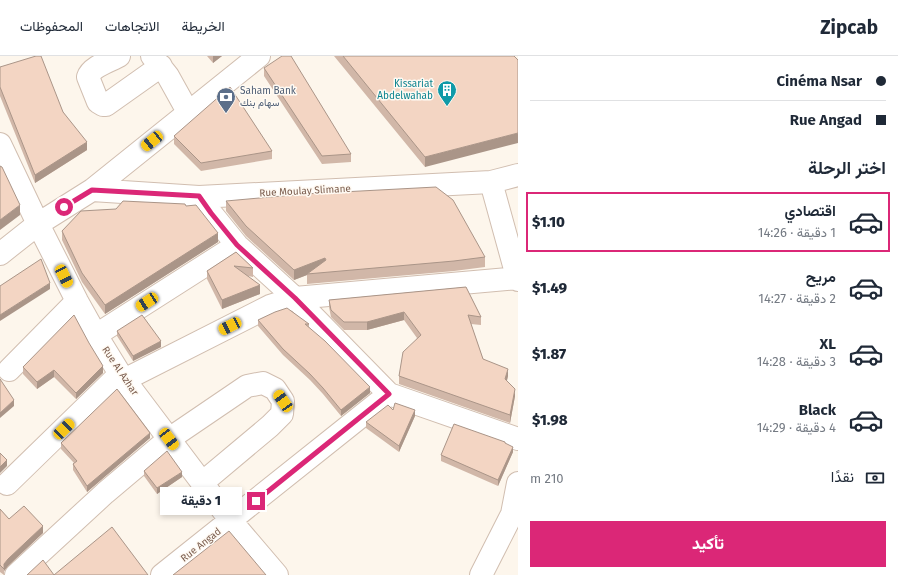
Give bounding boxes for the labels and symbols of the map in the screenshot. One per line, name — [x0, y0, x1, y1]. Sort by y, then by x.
place label: Kissariat Abdelwahab — [377, 78, 433, 102]
building icon: Kissariat Abdelwahab — [436, 79, 458, 107]
place label: Saham Bank سهام بنك — [240, 85, 297, 109]
bank icon: Saham Bank سهام بنك — [215, 86, 237, 114]
car — [139, 129, 165, 153]
street label: Rue Moulay Slimane — [259, 183, 351, 199]
route start — [55, 198, 73, 216]
car — [53, 263, 75, 289]
car — [134, 290, 160, 314]
car — [217, 315, 243, 337]
street label: Rue Al Azhar — [99, 344, 141, 398]
car — [271, 388, 295, 414]
car — [51, 416, 77, 442]
car — [157, 426, 181, 452]
callout: 1 دقيقة — [160, 487, 242, 515]
route end — [247, 492, 265, 510]
street label: Rue Angad — [178, 525, 224, 565]

